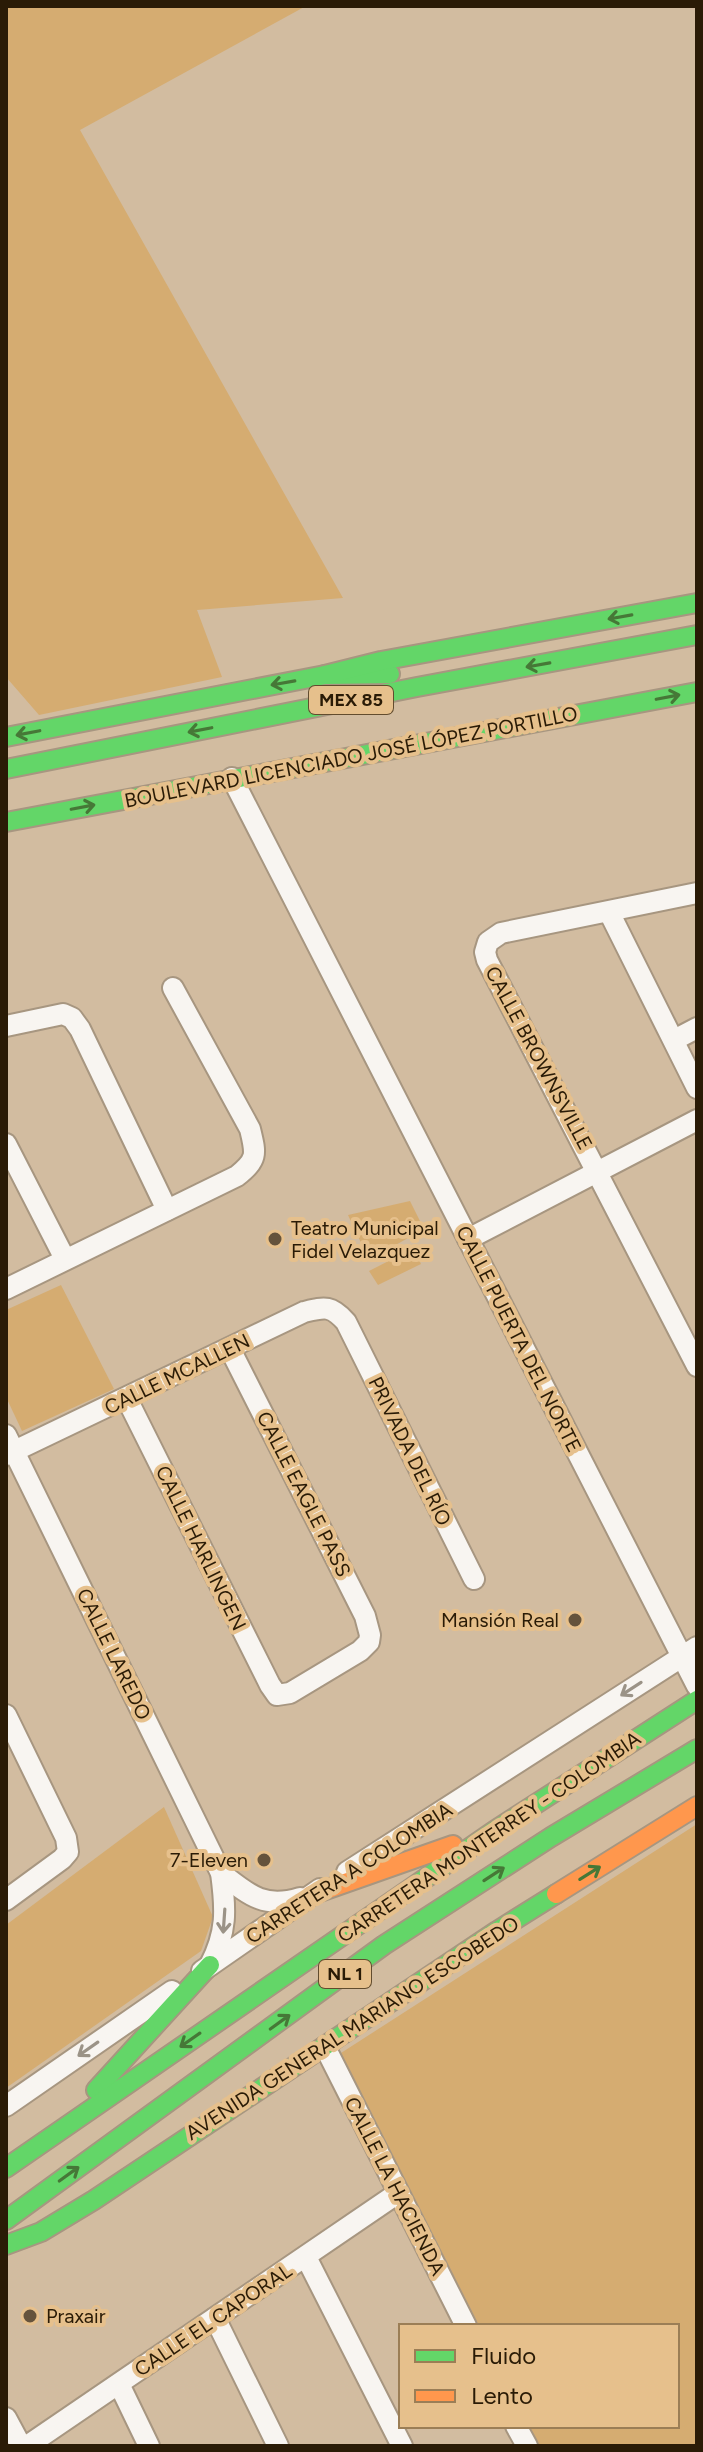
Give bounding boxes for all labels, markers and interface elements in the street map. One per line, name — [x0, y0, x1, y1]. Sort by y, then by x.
one-way arrow — [608, 610, 634, 625]
one-way arrow — [525, 658, 551, 673]
one-way arrow — [271, 676, 296, 691]
road number: MEX 85 — [309, 686, 393, 714]
one-way arrow — [655, 689, 681, 704]
street label: BOULEVARD LICENCIADO JOSÉ LÓPEZ PORTILLO — [122, 701, 580, 813]
one-way arrow — [188, 724, 213, 739]
one-way arrow — [15, 727, 41, 742]
one-way arrow — [69, 799, 95, 814]
street label: CALLE BROWNSVILLE — [480, 962, 598, 1154]
place label: Teatro Municipal Fidel Velazquez — [291, 1216, 439, 1263]
street label: CALLE PUERTA DEL NORTE — [451, 1222, 587, 1456]
marker: Teatro Municipal Fidel Velazquez — [266, 1230, 284, 1248]
street label: CALLE MCALLEN — [100, 1328, 254, 1420]
street label: PRIVADA DEL RÍO — [364, 1373, 456, 1529]
street label: CALLE EAGLE PASS — [252, 1407, 356, 1581]
street label: CALLE HARLINGEN — [151, 1462, 251, 1634]
street label: CALLE LAREDO — [72, 1584, 156, 1724]
place label: Mansión Real — [441, 1608, 559, 1632]
marker: Mansión Real — [566, 1611, 584, 1629]
one-way arrow — [621, 1680, 643, 1697]
street label: CARRETERA MONTERREY - COLOMBIA — [333, 1726, 645, 1948]
street label: CARRETERA A COLOMBIA — [241, 1797, 457, 1949]
place label: 7-Eleven — [170, 1848, 248, 1872]
marker: 7-Eleven — [255, 1851, 273, 1869]
one-way arrow — [579, 1865, 601, 1882]
one-way arrow — [482, 1866, 505, 1882]
one-way arrow — [216, 1907, 231, 1934]
street label: AVENIDA GENERAL MARIANO ESCOBEDO — [181, 1911, 523, 2145]
road number: NL 1 — [319, 1960, 371, 1988]
one-way arrow — [268, 2013, 290, 2030]
one-way arrow — [180, 2032, 202, 2048]
one-way arrow — [78, 2041, 100, 2057]
street label: CALLE LA HACIENDA — [340, 2093, 451, 2280]
one-way arrow — [58, 2165, 79, 2182]
street label: CALLE EL CAPORAL — [130, 2258, 297, 2381]
place label: Praxair — [46, 2304, 106, 2328]
marker: Praxair — [21, 2307, 39, 2325]
legend — [399, 2324, 679, 2428]
text: Fluido — [471, 2341, 536, 2370]
text: Lento — [471, 2381, 533, 2410]

